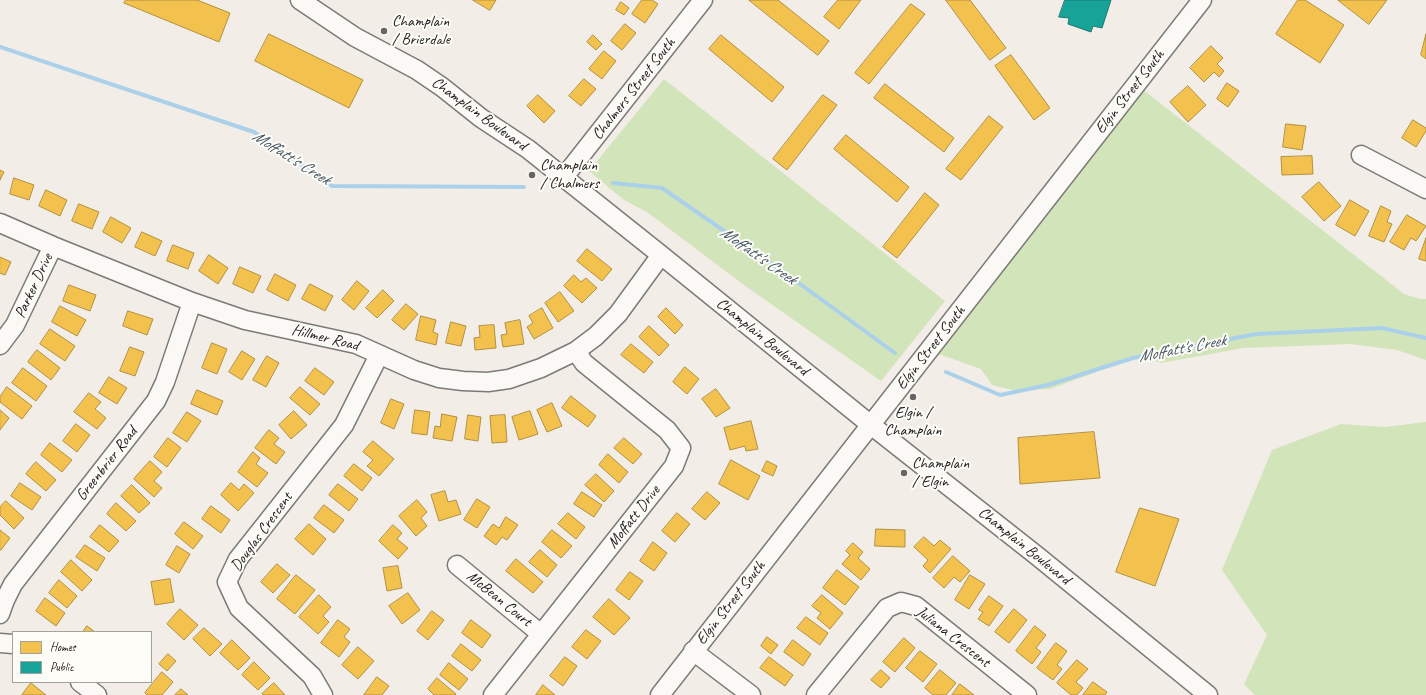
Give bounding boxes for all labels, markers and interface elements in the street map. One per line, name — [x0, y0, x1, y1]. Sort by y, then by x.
place label: Champlain / Brierdale — [392, 12, 450, 50]
marker: Champlain / Brierdale — [379, 26, 389, 36]
street label: Chalmers Street South — [588, 34, 680, 144]
street label: Elgin Street South — [1091, 46, 1169, 138]
street label: Champlain Boulevard — [428, 73, 530, 155]
water label: Moffatt's Creek — [248, 126, 334, 190]
place label: Champlain / Chalmers — [540, 156, 599, 194]
marker: Champlain / Chalmers — [527, 170, 537, 180]
water label: Moffatt's Creek — [716, 222, 800, 290]
street label: Parker Drive — [11, 251, 57, 321]
street label: Champlain Boulevard — [712, 294, 812, 380]
street label: Elgin Street South — [892, 302, 970, 394]
street label: Hillmer Road — [290, 320, 360, 356]
water label: Moffatt's Creek — [1137, 331, 1227, 367]
marker: Elgin / Champlain — [908, 392, 918, 402]
place label: Elgin / Champlain — [884, 403, 942, 441]
street label: Greenbrier Road — [72, 423, 142, 505]
place label: Champlain / Elgin — [912, 454, 969, 492]
marker: Champlain / Elgin — [899, 468, 909, 478]
street label: Moffatt Drive — [603, 482, 665, 552]
street label: Douglas Crescent — [227, 489, 297, 575]
street label: Champlain Boulevard — [974, 503, 1074, 589]
street label: Elgin Street South — [692, 557, 770, 649]
street label: McBean Court — [463, 567, 535, 631]
street label: Juliana Crescent — [912, 602, 994, 672]
legend — [12, 631, 152, 683]
text: Homes — [50, 639, 76, 655]
text: Public — [50, 659, 74, 675]

